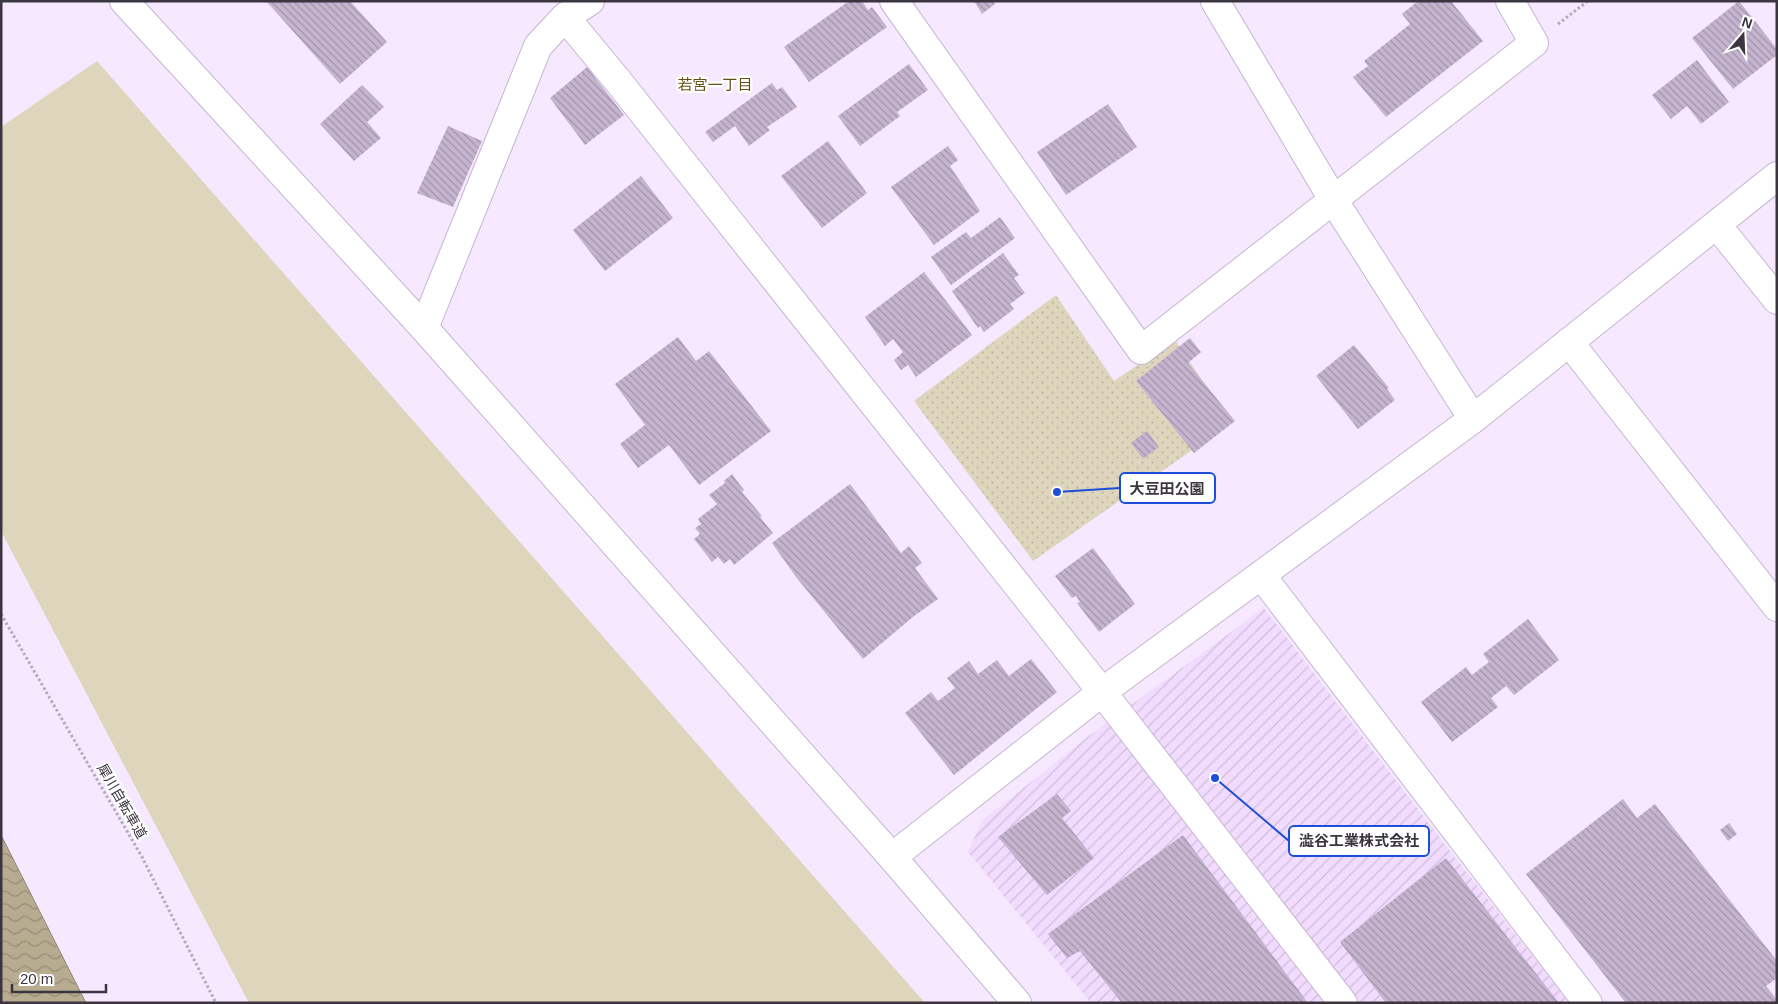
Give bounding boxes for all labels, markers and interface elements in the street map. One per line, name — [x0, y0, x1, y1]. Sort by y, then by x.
north arrow — [1718, 10, 1768, 60]
text: N — [1740, 13, 1755, 32]
district label: 若宮一丁目 — [677, 76, 753, 93]
callout: 大豆田公園 — [1120, 473, 1215, 503]
text: 大豆田公園 — [1129, 480, 1205, 497]
street label: 犀川自転車道 — [94, 761, 150, 841]
callout: 澁谷工業株式会社 — [1289, 826, 1429, 856]
text: 澁谷工業株式会社 — [1299, 832, 1419, 849]
scale bar — [12, 962, 106, 994]
text: 20 m — [20, 970, 53, 987]

